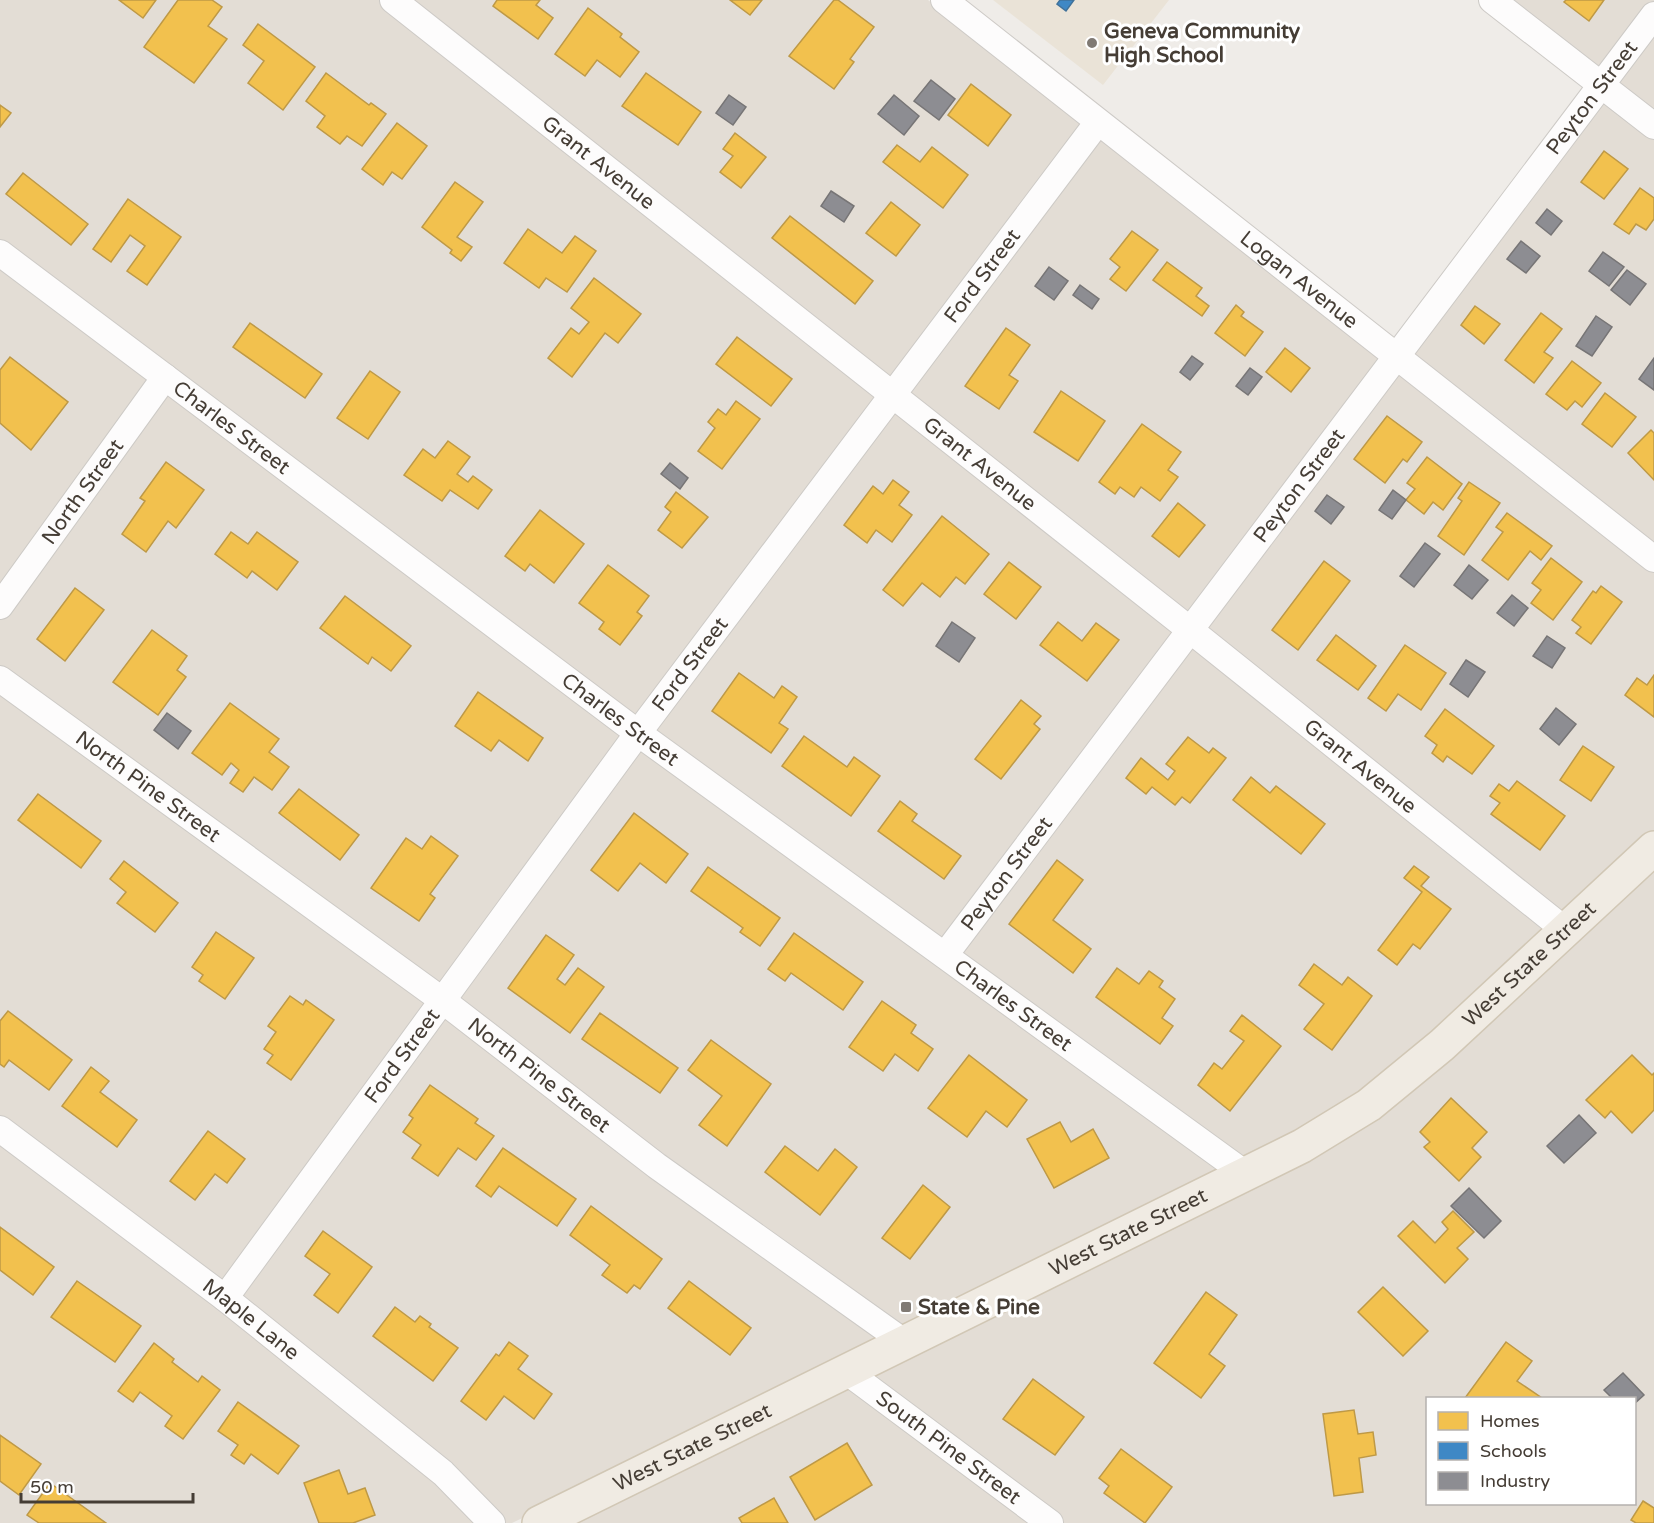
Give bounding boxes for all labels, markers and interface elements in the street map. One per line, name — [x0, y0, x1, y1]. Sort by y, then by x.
place label: Geneva Community High School — [1104, 19, 1301, 68]
marker: Geneva Community High School — [1085, 36, 1099, 50]
street label: Peyton Street — [1541, 36, 1643, 159]
street label: Grant Avenue — [537, 110, 660, 215]
street label: Ford Street — [939, 224, 1026, 328]
street label: Logan Avenue — [1235, 225, 1363, 334]
street label: Charles Street — [168, 375, 295, 479]
street label: Grant Avenue — [918, 411, 1041, 516]
street label: Peyton Street — [1248, 424, 1350, 548]
street label: North Street — [36, 434, 129, 549]
street label: Ford Street — [646, 612, 733, 716]
street label: Charles Street — [557, 667, 684, 771]
street label: Grant Avenue — [1299, 714, 1422, 819]
street label: North Pine Street — [71, 726, 225, 848]
street label: Peyton Street — [955, 812, 1057, 936]
street label: West State Street — [1457, 896, 1601, 1032]
street label: Charles Street — [949, 954, 1077, 1057]
street label: Ford Street — [359, 1004, 445, 1108]
street label: North Pine Street — [463, 1012, 615, 1138]
street label: West State Street — [1045, 1182, 1211, 1282]
street label: Maple Lane — [198, 1273, 305, 1365]
place label: State & Pine — [918, 1295, 1040, 1320]
marker: State & Pine — [899, 1300, 913, 1314]
street label: South Pine Street — [871, 1385, 1026, 1510]
legend — [1426, 1397, 1636, 1505]
street label: West State Street — [609, 1398, 775, 1497]
text: Homes — [1480, 1410, 1540, 1432]
text: Schools — [1480, 1440, 1547, 1462]
scale bar — [21, 1466, 194, 1504]
text: Industry — [1480, 1470, 1551, 1492]
text: 50 m — [30, 1476, 74, 1498]

